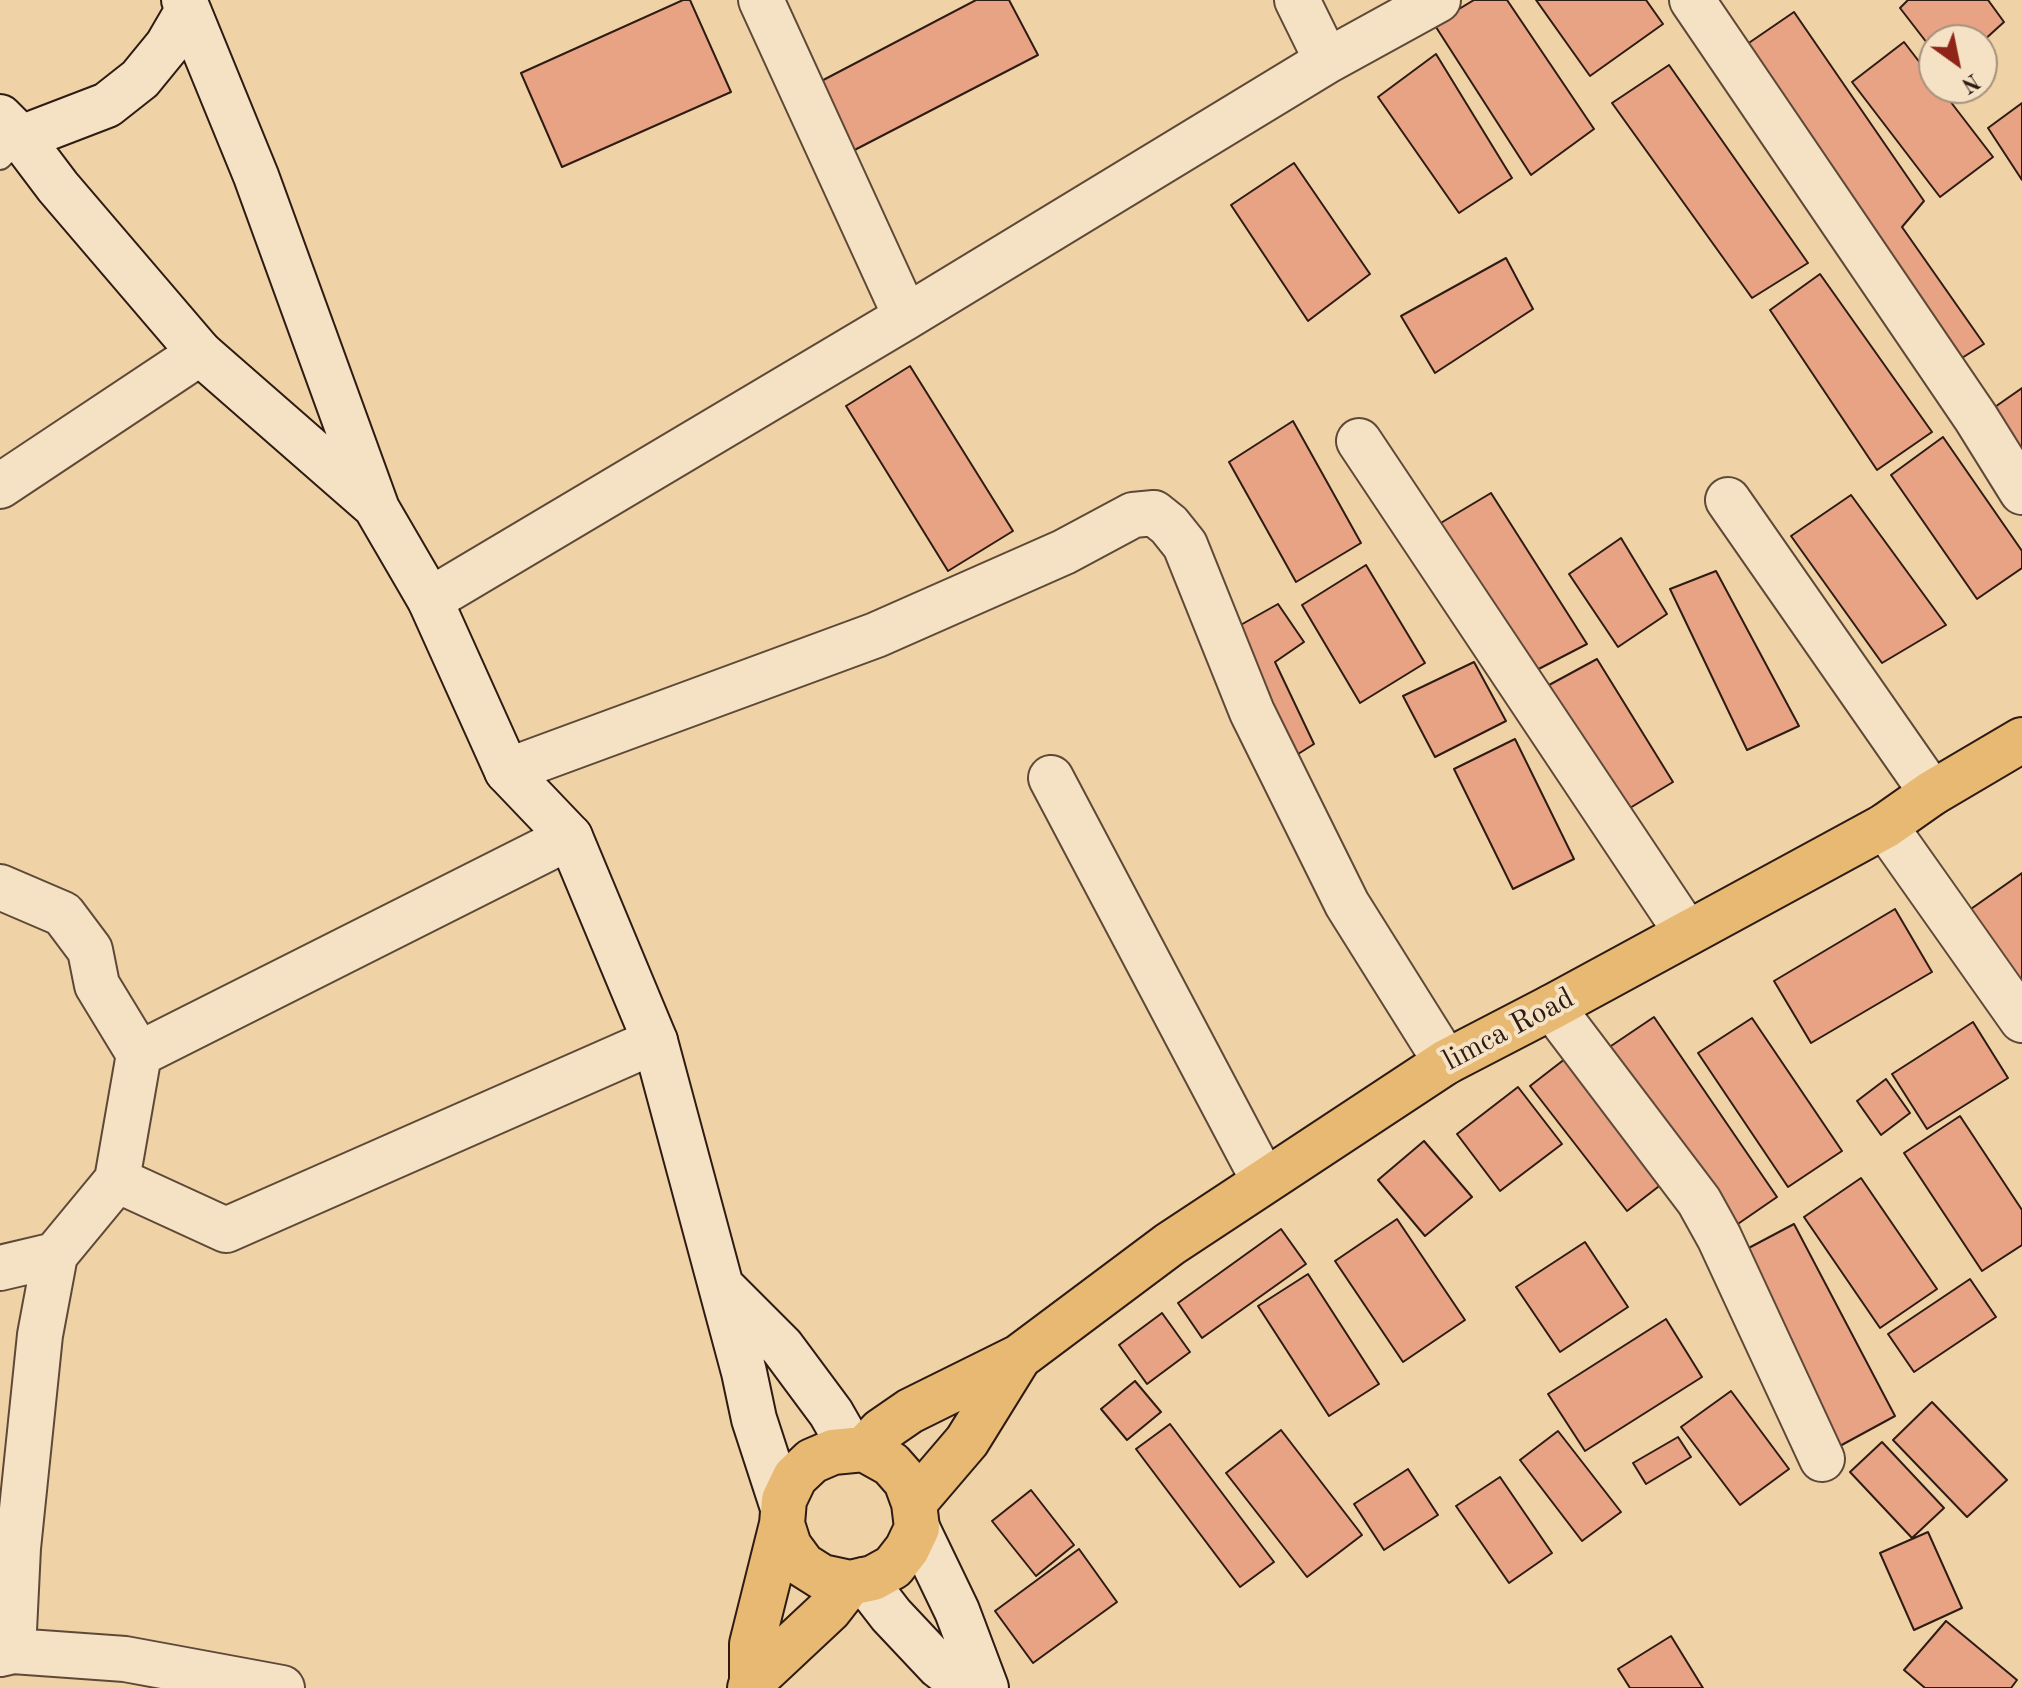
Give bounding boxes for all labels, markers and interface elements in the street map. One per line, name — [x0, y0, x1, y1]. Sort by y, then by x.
north arrow — [1918, 24, 1998, 104]
text: N — [1957, 69, 1983, 96]
street label: limca Road — [1437, 981, 1581, 1079]

